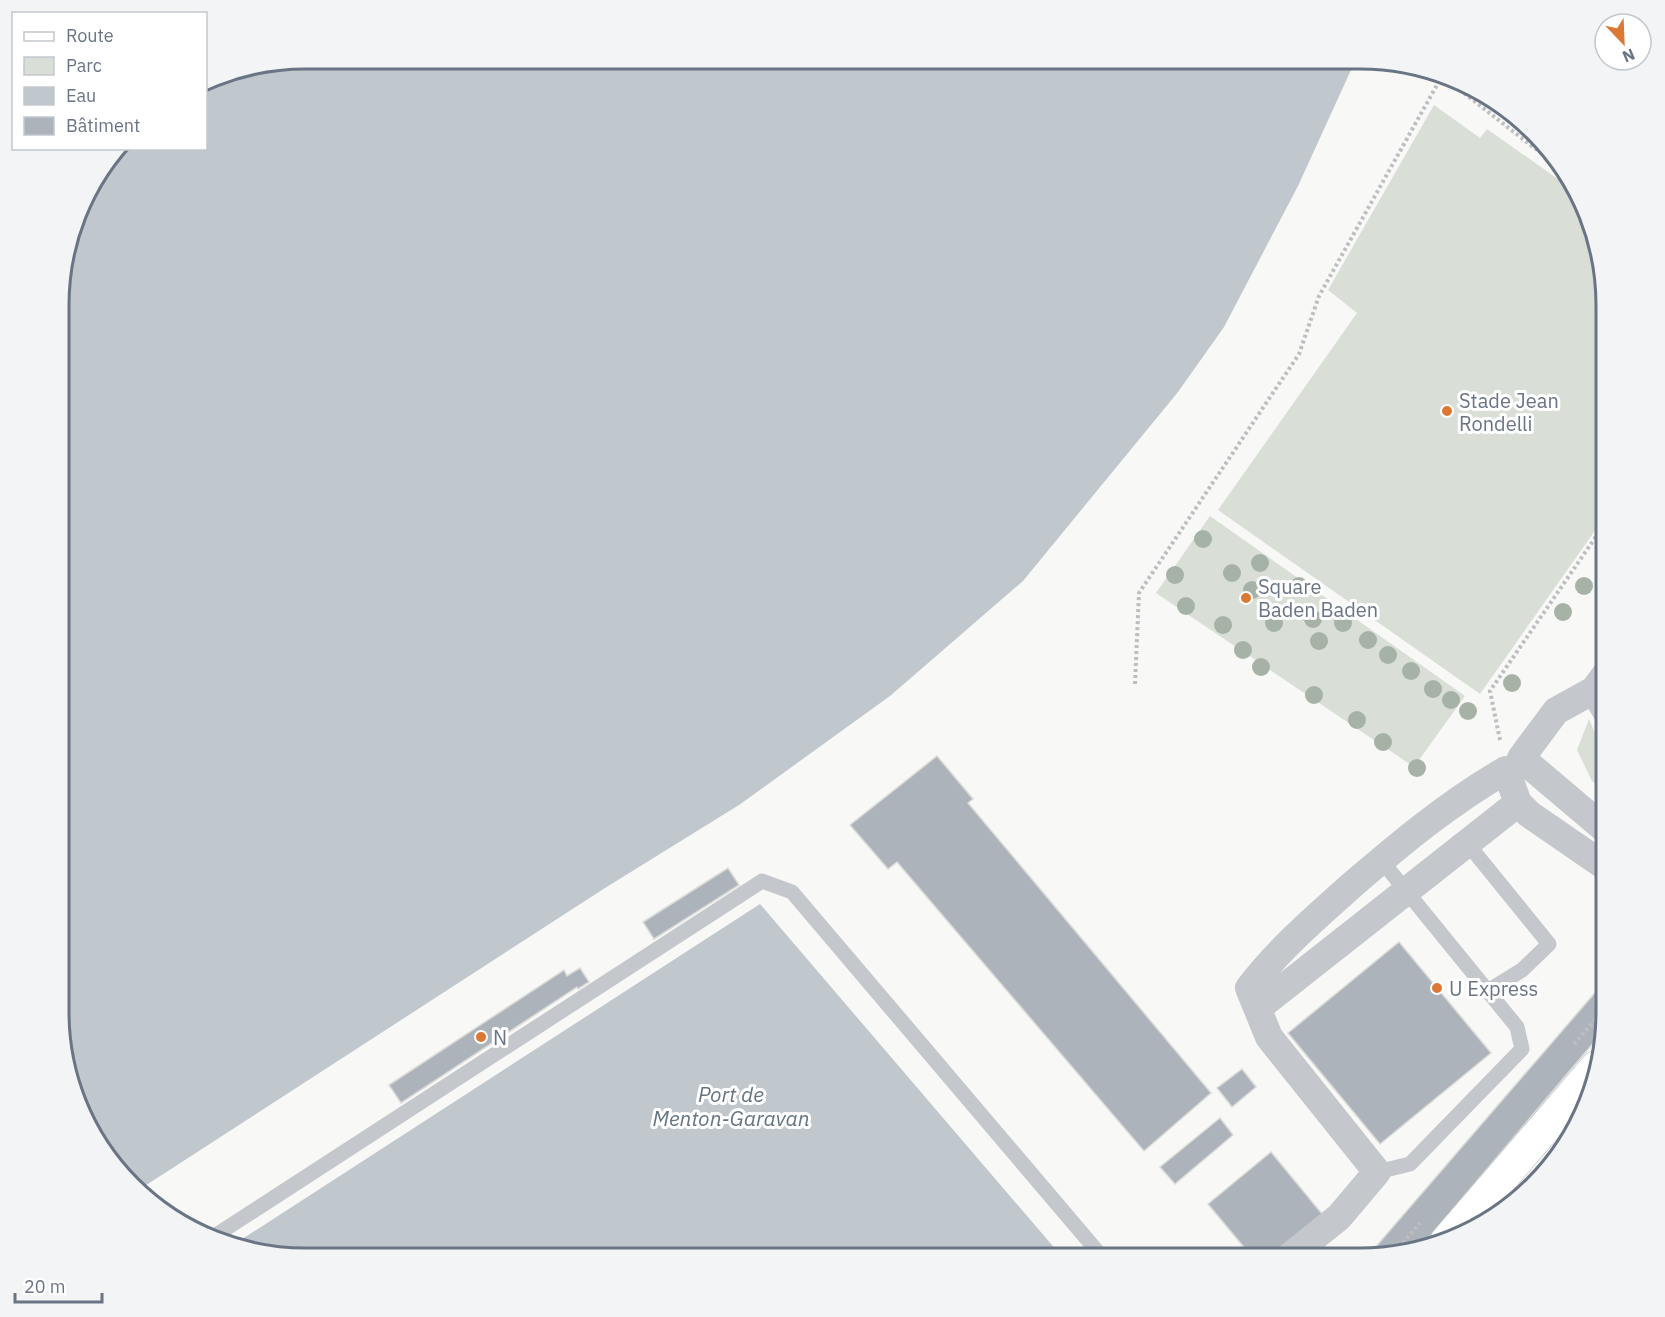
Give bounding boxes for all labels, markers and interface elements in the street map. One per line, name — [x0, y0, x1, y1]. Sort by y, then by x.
legend — [12, 12, 207, 150]
north arrow — [1593, 12, 1653, 72]
text: Route — [66, 24, 114, 47]
text: N — [1620, 44, 1638, 67]
text: Parc — [66, 54, 102, 77]
text: Eau — [66, 84, 96, 107]
text: Bâtiment — [66, 114, 140, 137]
place label: Stade Jean Rondelli — [1459, 387, 1559, 437]
marker: Stade Jean Rondelli — [1440, 404, 1454, 418]
place label: Square Baden Baden — [1258, 573, 1378, 623]
marker: Square Baden Baden — [1239, 591, 1253, 605]
place label: U Express — [1449, 975, 1538, 1002]
marker: U Express — [1430, 981, 1444, 995]
place label: N — [493, 1024, 507, 1051]
marker: N — [474, 1030, 488, 1044]
water label: Port de Menton-Garavan — [652, 1080, 810, 1132]
scale bar — [15, 1266, 102, 1304]
text: 20 m — [24, 1275, 66, 1298]

